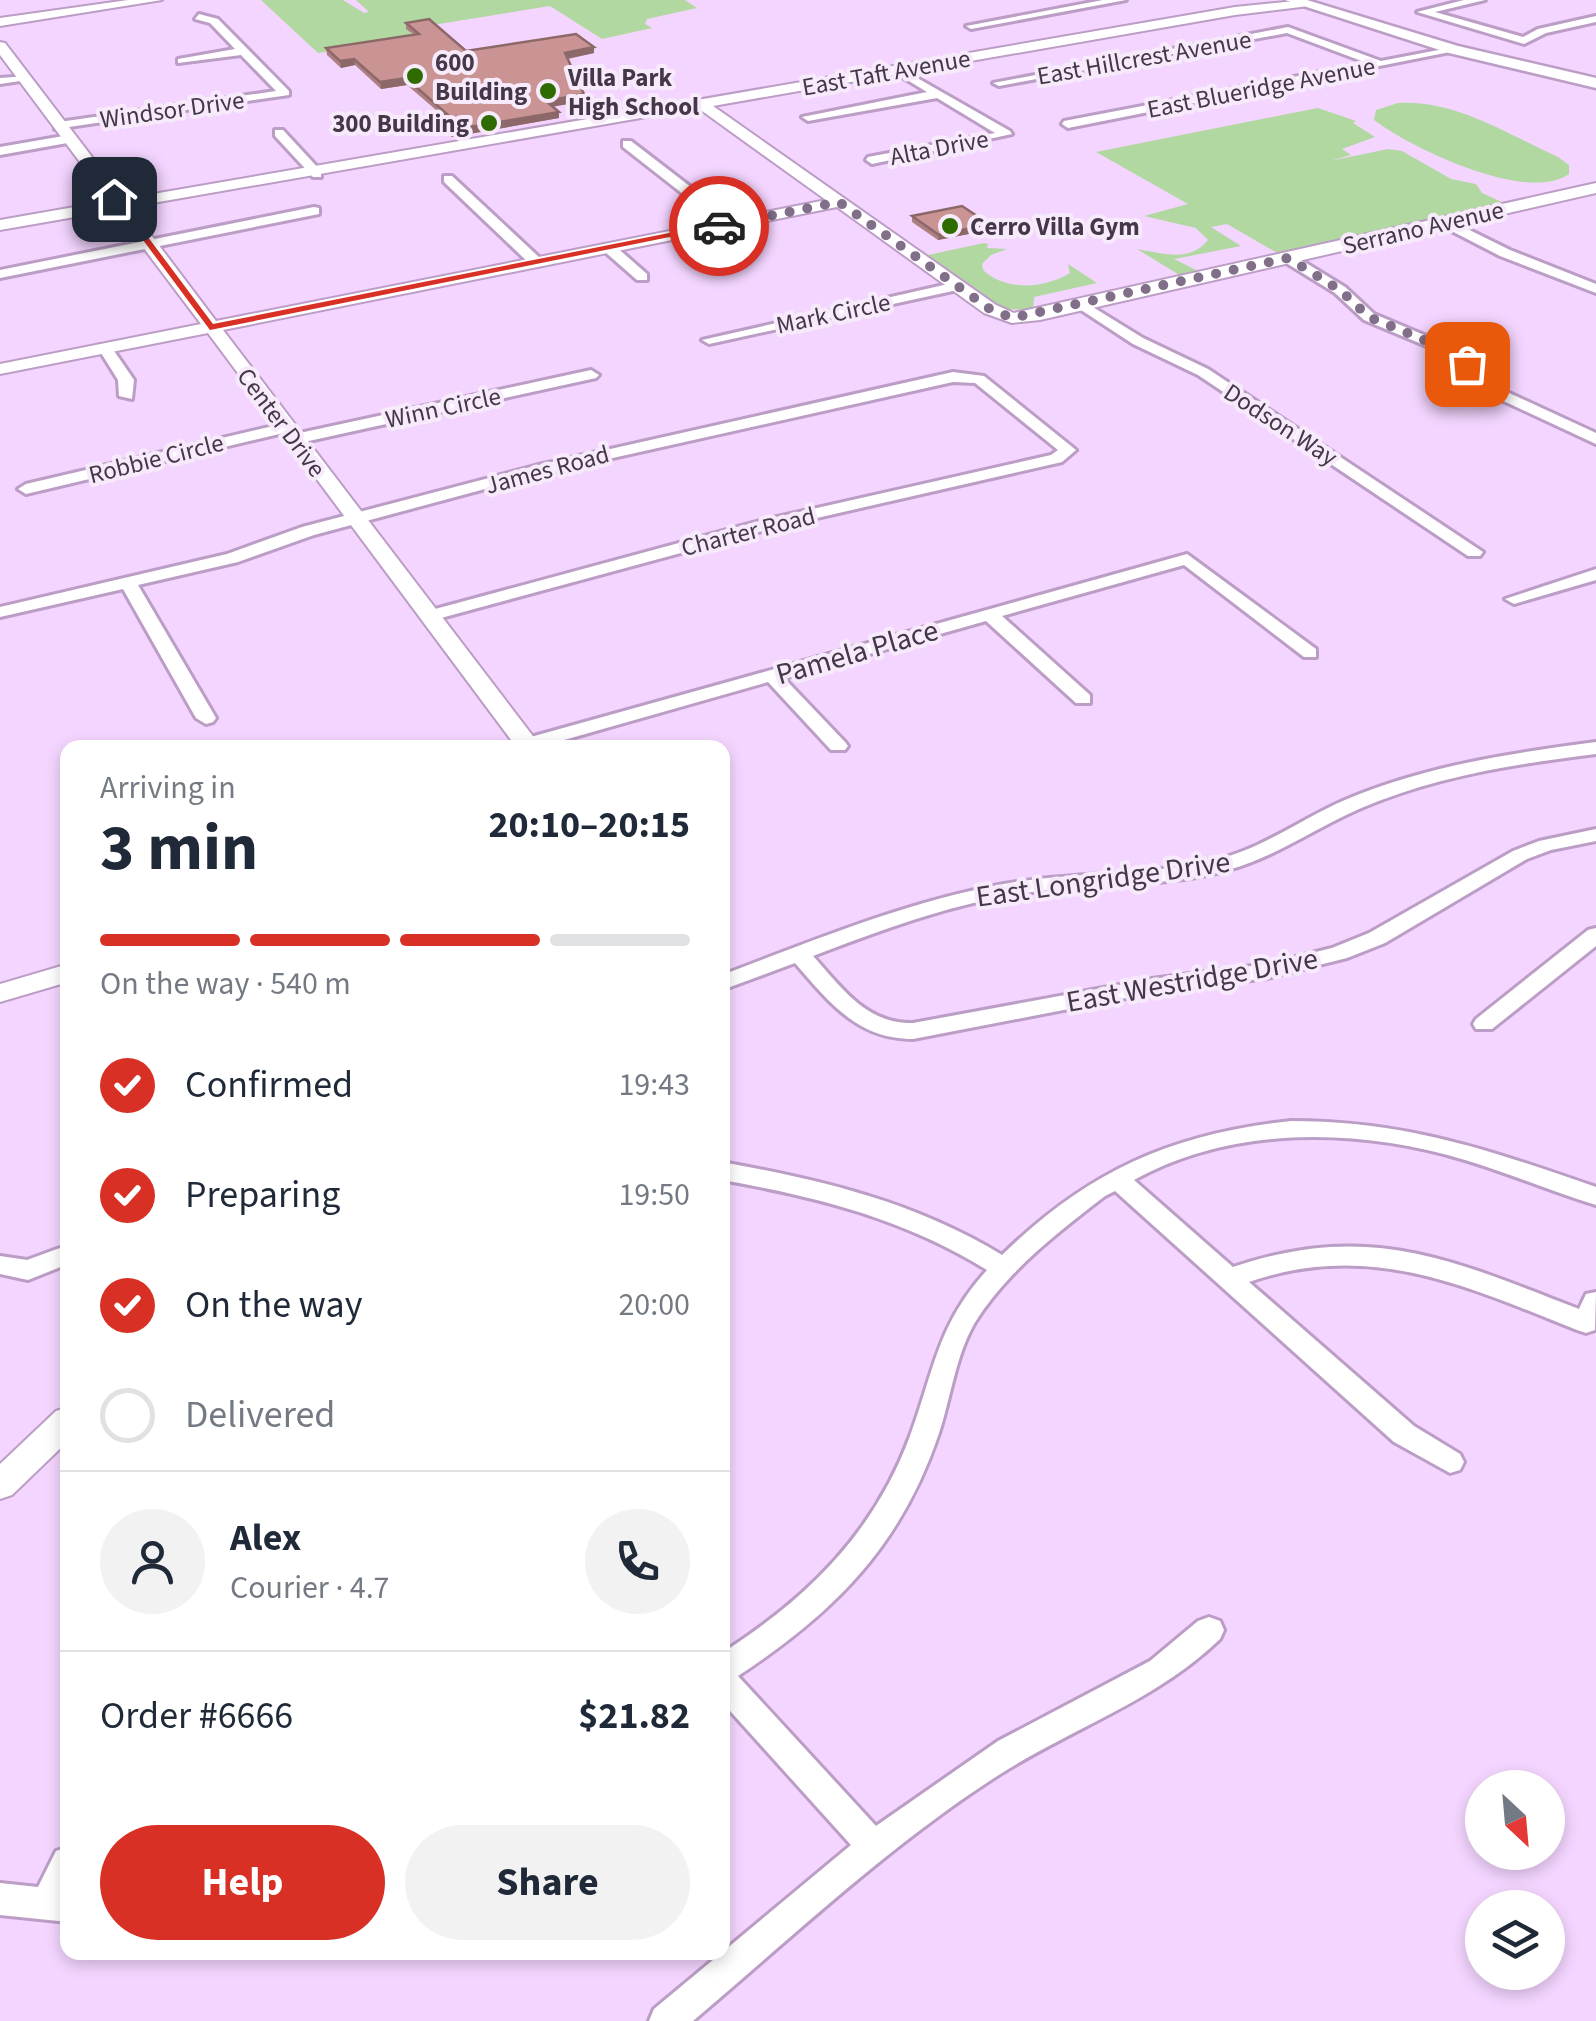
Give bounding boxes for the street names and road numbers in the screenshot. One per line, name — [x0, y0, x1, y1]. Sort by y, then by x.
street label: East Hillcrest Avenue — [1034, 21, 1254, 95]
street label: East Taft Avenue — [799, 40, 973, 105]
street label: East Blueridge Avenue — [1144, 48, 1378, 128]
street label: Windsor Drive — [98, 82, 247, 138]
street label: Alta Drive — [887, 121, 992, 175]
street label: Serrano Avenue — [1339, 192, 1507, 264]
street label: Mark Circle — [773, 284, 894, 344]
street label: Center Drive — [228, 360, 334, 485]
street label: Dodson Way — [1217, 375, 1345, 475]
street label: Winn Circle — [382, 378, 504, 438]
street label: Robbie Circle — [85, 425, 227, 493]
street label: James Road — [481, 436, 613, 504]
street label: Charter Road — [677, 498, 819, 566]
street label: Pamela Place — [771, 609, 943, 696]
street label: East Longridge Drive — [973, 840, 1233, 919]
street label: East Westridge Drive — [1063, 937, 1321, 1024]

